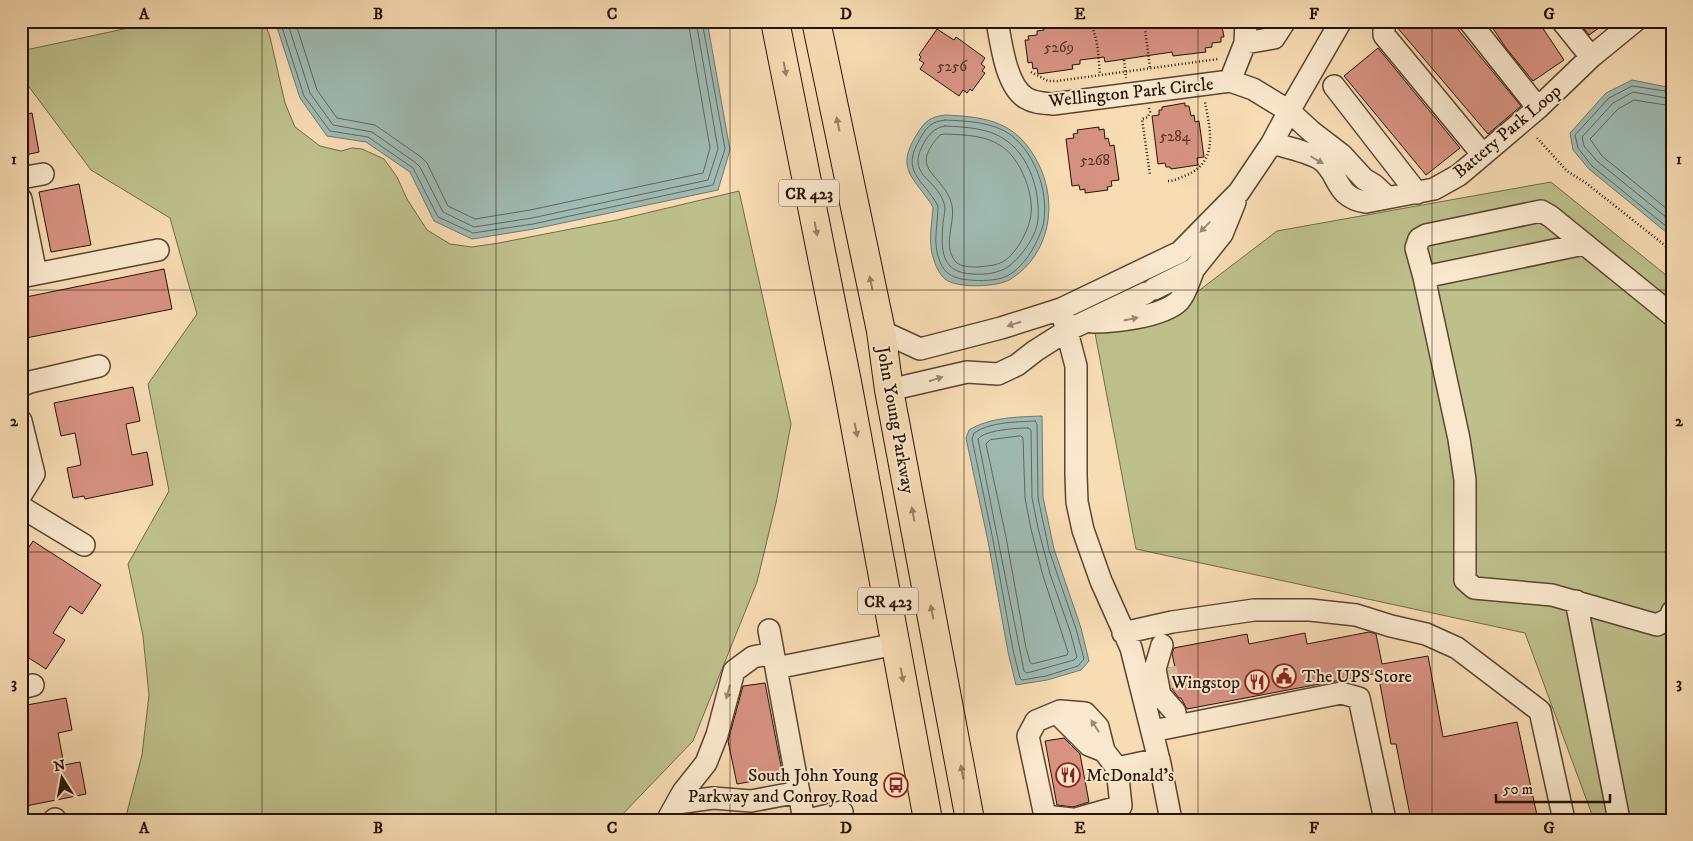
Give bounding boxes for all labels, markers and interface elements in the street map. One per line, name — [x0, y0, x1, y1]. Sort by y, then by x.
text: A — [138, 4, 150, 24]
text: B — [373, 4, 383, 24]
text: C — [607, 4, 617, 24]
text: D — [840, 4, 852, 24]
text: E — [1074, 4, 1086, 24]
text: F — [1309, 4, 1319, 24]
text: G — [1543, 4, 1555, 24]
house number: 5269 — [1044, 38, 1074, 57]
house number: 5256 — [937, 57, 968, 76]
one-way arrow — [781, 62, 789, 78]
street label: Wellington Park Circle — [1047, 73, 1215, 113]
street label: Battery Park Loop — [1449, 80, 1566, 183]
one-way arrow — [834, 117, 842, 132]
house number: 5284 — [1160, 127, 1191, 146]
text: 1 — [11, 149, 17, 169]
text: 1 — [1676, 149, 1682, 169]
house number: 5268 — [1080, 151, 1110, 170]
one-way arrow — [1311, 155, 1324, 164]
road number: CR 423 — [779, 180, 839, 207]
one-way arrow — [812, 221, 820, 236]
one-way arrow — [1199, 221, 1211, 233]
one-way arrow — [867, 276, 875, 291]
one-way arrow — [1123, 314, 1139, 322]
one-way arrow — [1007, 320, 1022, 328]
street label: John Young Parkway — [871, 343, 919, 496]
one-way arrow — [929, 374, 944, 382]
text: 2 — [10, 411, 19, 431]
text: 2 — [1675, 411, 1684, 431]
one-way arrow — [852, 422, 860, 437]
one-way arrow — [908, 506, 916, 522]
road number: CR 423 — [858, 588, 918, 614]
one-way arrow — [927, 604, 935, 620]
public building icon: The UPS Store — [1271, 663, 1297, 689]
place label: The UPS Store — [1302, 666, 1412, 688]
one-way arrow — [898, 668, 906, 683]
restaurant icon: Wingstop — [1244, 669, 1270, 695]
place label: Wingstop — [1170, 672, 1240, 694]
text: 3 — [11, 673, 17, 693]
text: 3 — [1676, 673, 1682, 693]
one-way arrow — [724, 684, 732, 699]
one-way arrow — [1090, 719, 1100, 732]
north arrow — [38, 754, 88, 804]
text: N — [52, 756, 68, 776]
restaurant icon: McDonald's — [1055, 762, 1081, 788]
one-way arrow — [957, 763, 965, 779]
place label: South John Young Parkway and Conroy Road — [688, 765, 878, 808]
place label: McDonald's — [1086, 765, 1174, 787]
scale bar — [1496, 771, 1609, 803]
bus stop icon: South John Young Parkway and Conroy Road — [883, 772, 909, 798]
text: 50 m — [1503, 780, 1533, 799]
text: A — [138, 818, 150, 838]
text: B — [373, 818, 383, 838]
text: C — [607, 818, 617, 838]
text: D — [840, 818, 852, 838]
text: E — [1074, 818, 1086, 838]
text: F — [1309, 818, 1319, 838]
text: G — [1543, 818, 1555, 838]

